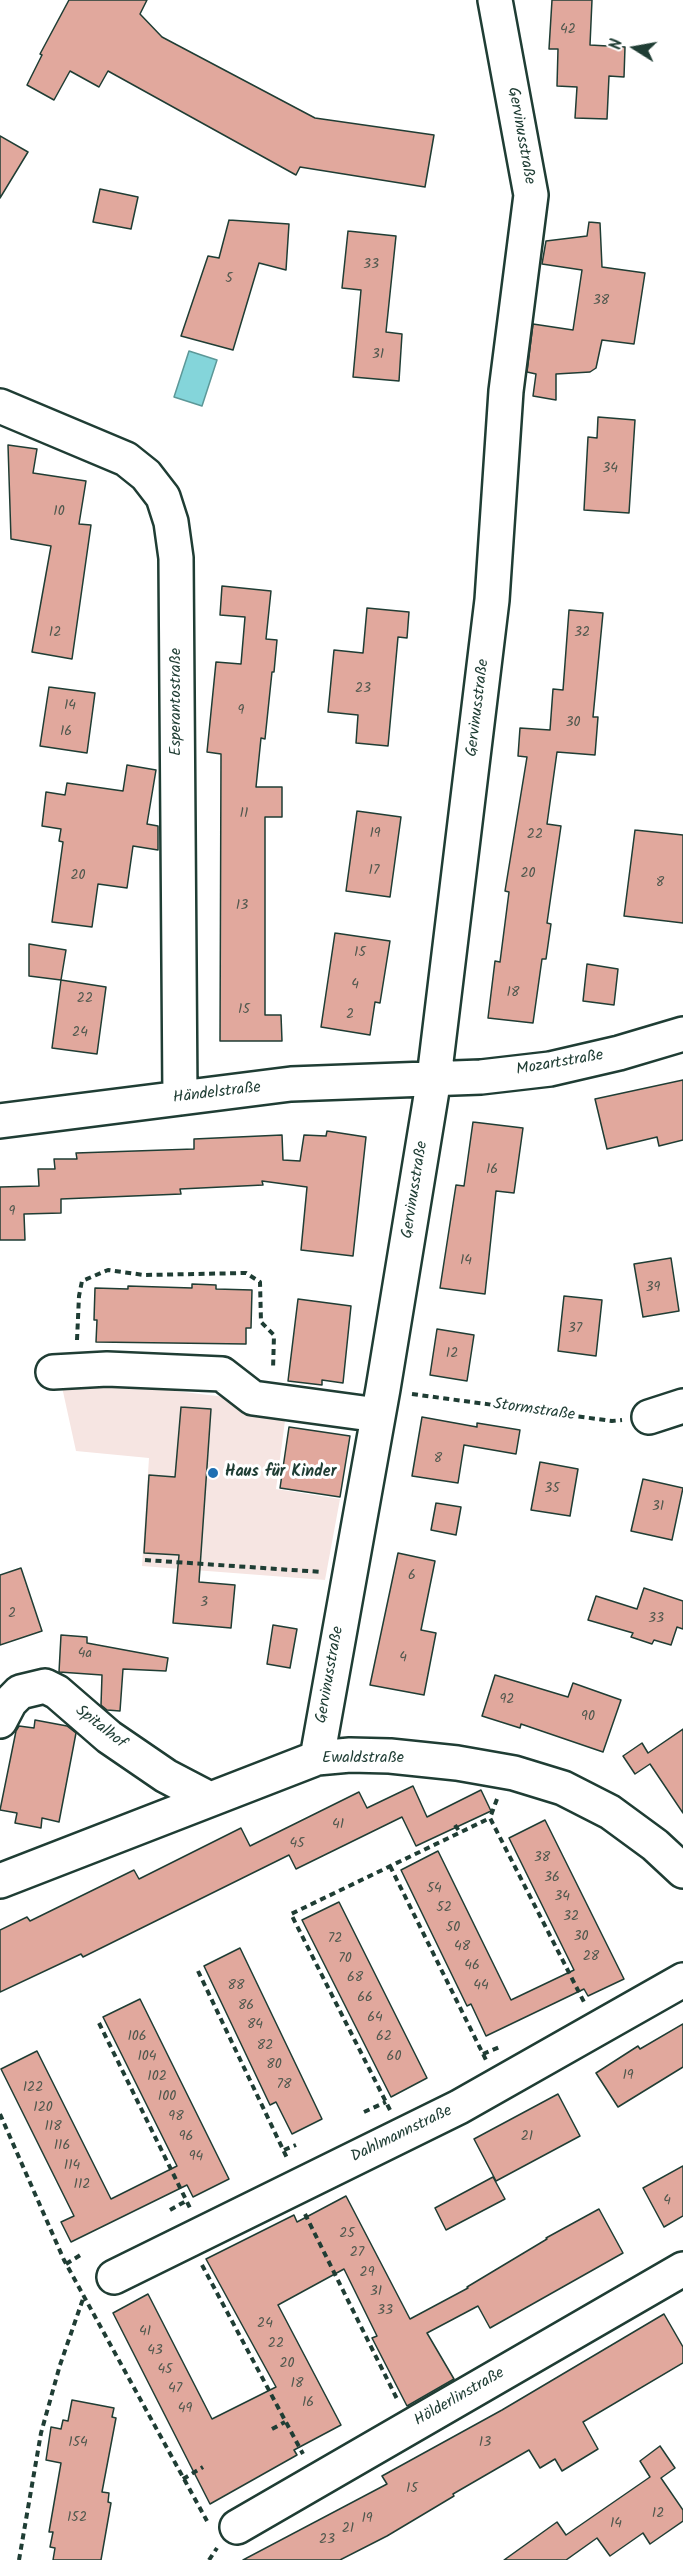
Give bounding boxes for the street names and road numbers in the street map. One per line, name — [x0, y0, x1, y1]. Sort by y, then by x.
street label: Gervinusstraße — [502, 86, 538, 186]
street label: Esperantostraße — [167, 648, 187, 756]
street label: Gervinusstraße — [463, 658, 495, 758]
street label: Mozartstraße — [515, 1047, 605, 1081]
street label: Händelstraße — [172, 1079, 262, 1109]
street label: Gervinusstraße — [399, 1140, 433, 1240]
street label: Stormstraße — [492, 1396, 576, 1426]
street label: Gervinusstraße — [313, 1625, 349, 1725]
street label: Spitalhof — [71, 1702, 129, 1754]
street label: Ewaldstraße — [322, 1749, 404, 1769]
street label: Dahlmannstraße — [348, 2102, 456, 2168]
street label: Hölderlinstraße — [411, 2364, 509, 2432]

